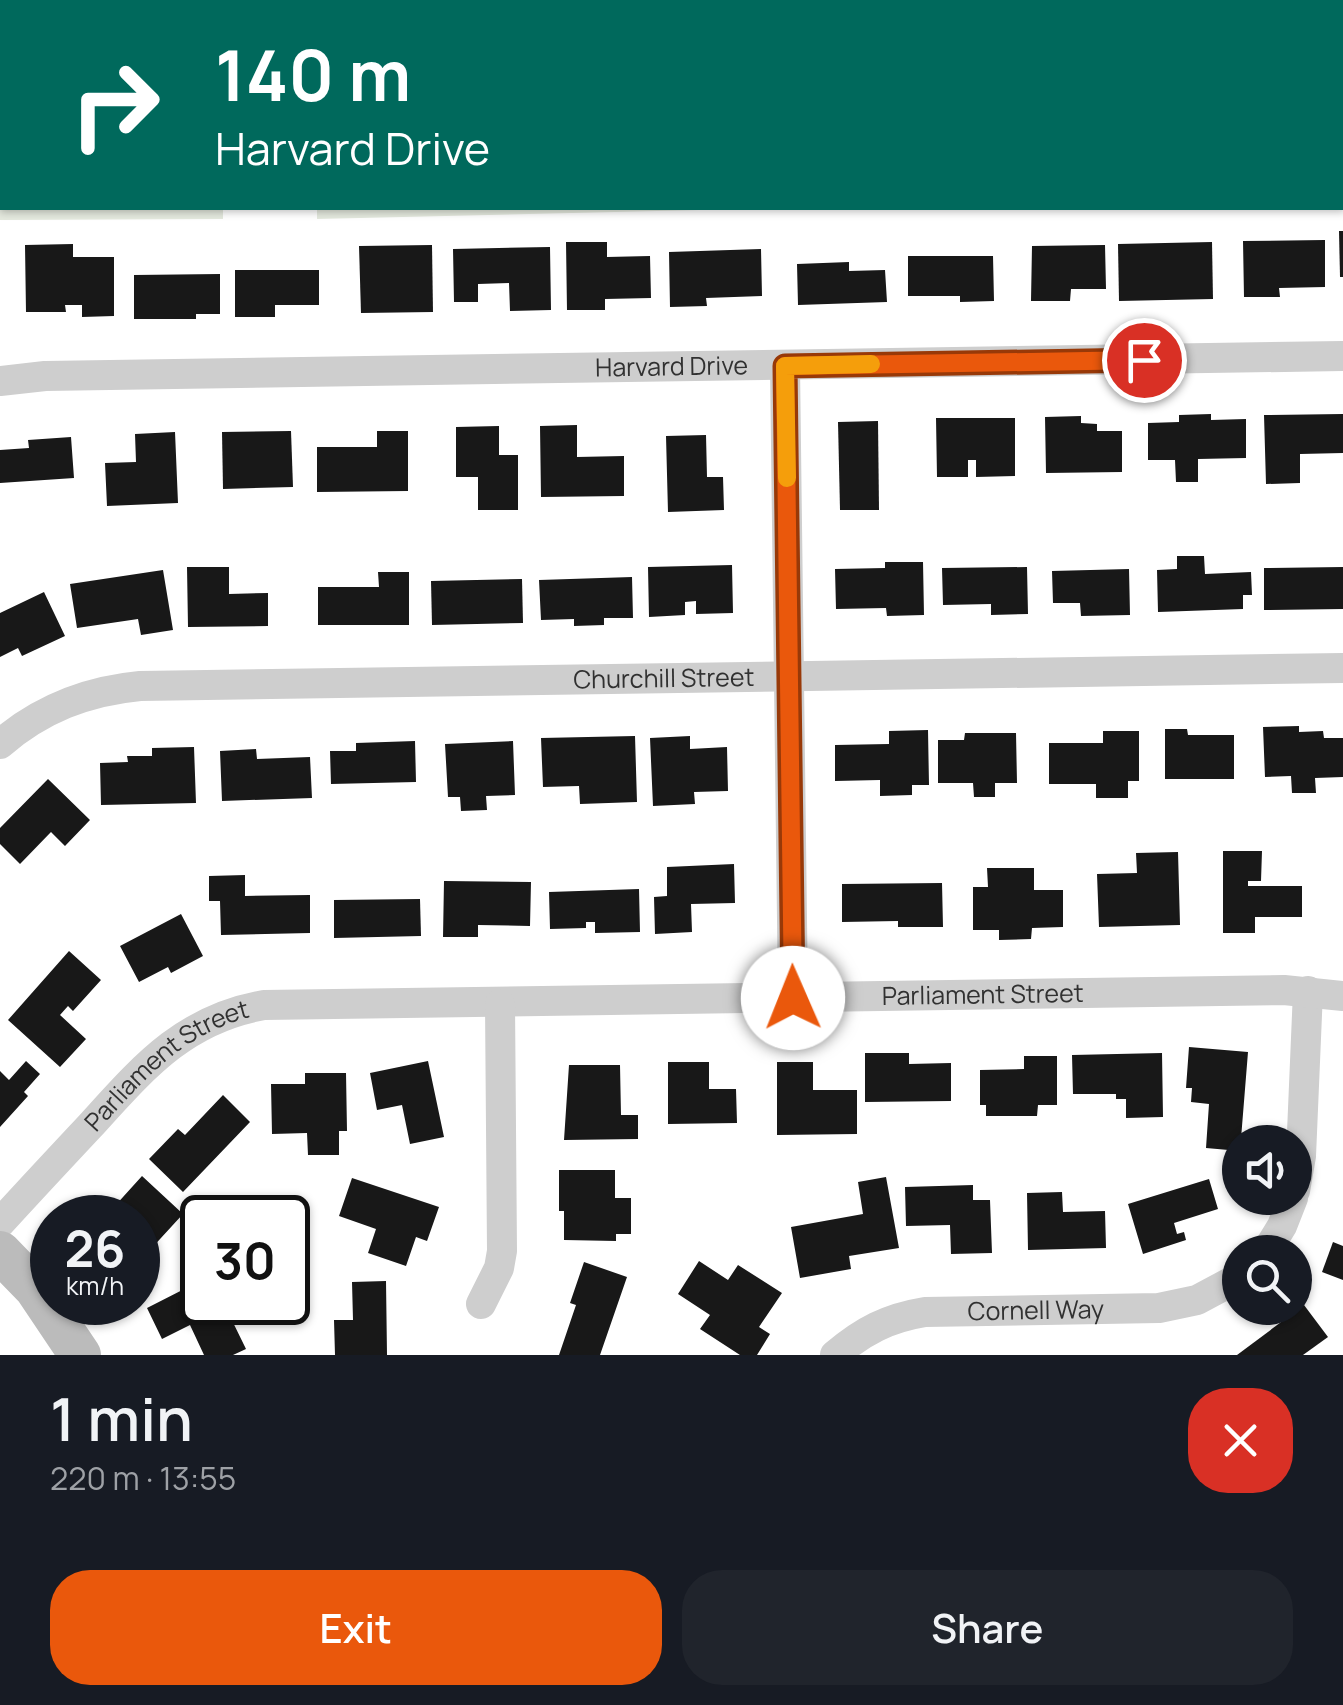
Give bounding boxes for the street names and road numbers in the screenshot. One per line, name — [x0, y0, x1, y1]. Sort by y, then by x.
street label: Harvard Drive — [595, 347, 748, 385]
street label: Churchill Street — [573, 659, 755, 697]
street label: Parliament Street — [882, 975, 1084, 1013]
street label: Parliament Street — [76, 991, 253, 1138]
street label: Cornell Way — [967, 1291, 1104, 1328]

